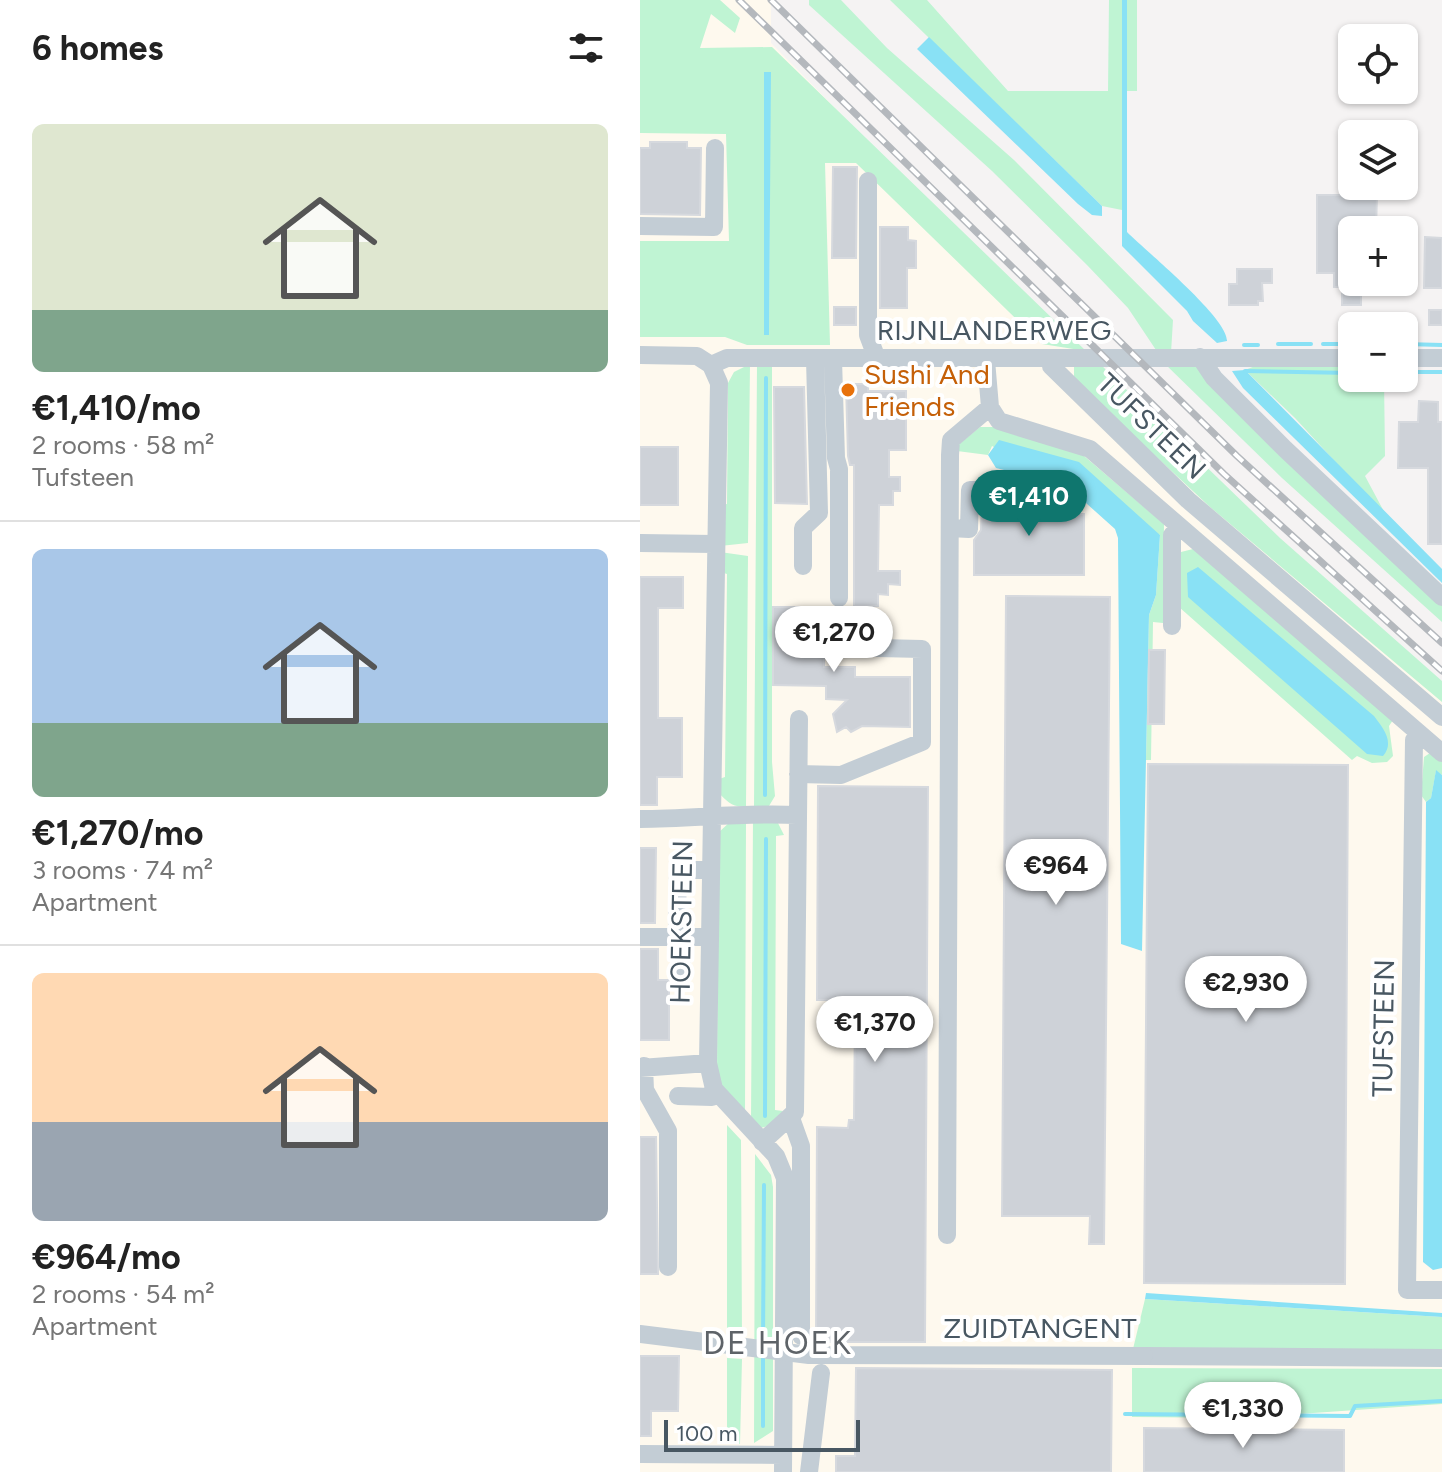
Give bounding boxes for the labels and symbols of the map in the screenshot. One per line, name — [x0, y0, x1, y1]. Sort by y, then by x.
street label: RIJNLANDERWEG — [877, 313, 1111, 347]
place label: Sushi And Friends — [864, 357, 990, 423]
street label: TUFSTEEN — [1091, 366, 1213, 486]
marker: Sushi And Friends — [839, 381, 857, 399]
pin: €1,410 — [964, 470, 1094, 538]
pin: €1,270 — [769, 606, 899, 674]
pin: €964 — [1009, 839, 1103, 907]
street label: HOEKSTEEN — [663, 840, 699, 1004]
pin: €2,930 — [1181, 956, 1311, 1024]
street label: TUFSTEEN — [1365, 959, 1401, 1097]
pin: €1,370 — [810, 996, 940, 1064]
street label: ZUIDTANGENT — [943, 1311, 1137, 1345]
district label: DE HOEK — [703, 1324, 853, 1362]
pin: €1,330 — [1178, 1382, 1308, 1450]
scale bar — [664, 1416, 860, 1452]

